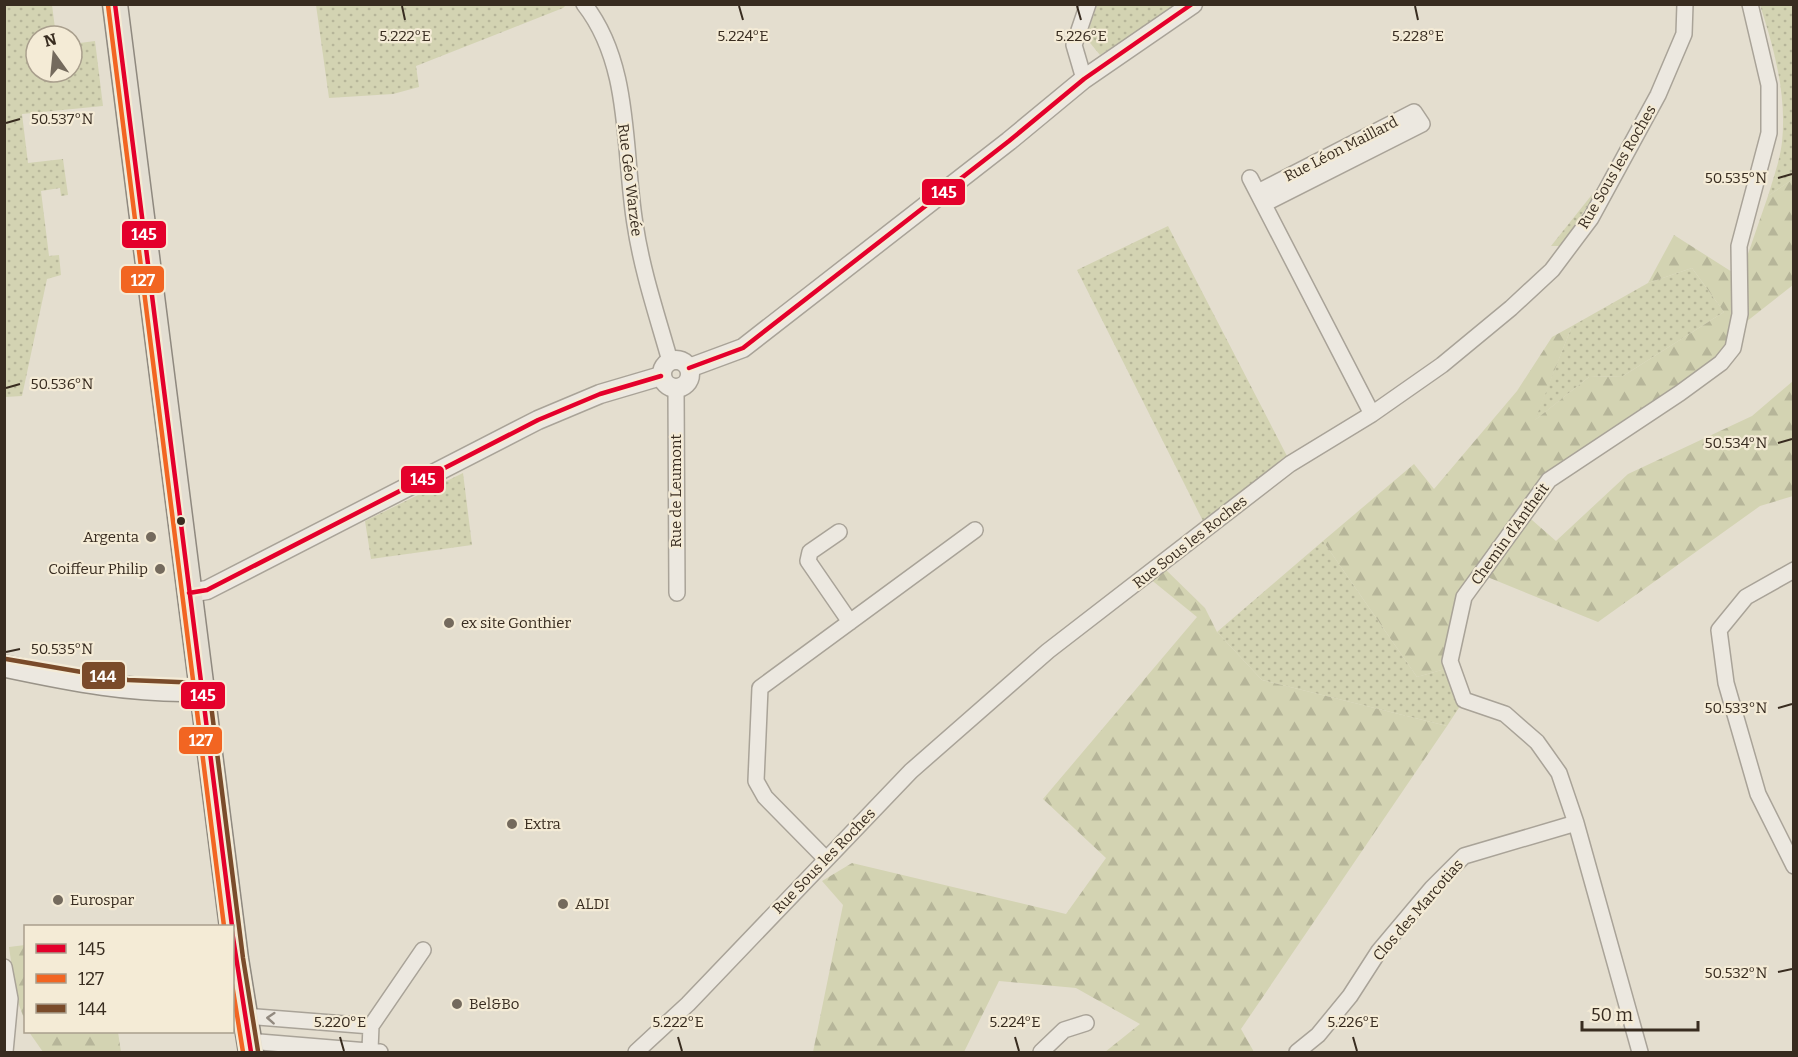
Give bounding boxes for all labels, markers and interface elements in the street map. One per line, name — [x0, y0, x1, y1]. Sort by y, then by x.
north arrow — [24, 24, 84, 84]
text: 5.222°E — [379, 27, 431, 45]
text: 5.224°E — [717, 27, 769, 45]
text: 5.226°E — [1055, 27, 1107, 45]
text: 5.228°E — [1392, 27, 1444, 45]
text: N — [42, 29, 59, 51]
street label: Rue Sous les Roches — [1574, 102, 1660, 232]
text: 50.537°N — [31, 110, 93, 128]
street label: Rue Léon Maillard — [1281, 113, 1401, 185]
street label: Rue Géo Warzée — [614, 123, 646, 237]
text: 50.535°N — [1705, 169, 1767, 187]
line badge: 145 — [921, 178, 966, 206]
text: 145 — [931, 183, 957, 202]
line badge: 145 — [121, 220, 167, 249]
text: 145 — [131, 225, 157, 244]
line badge: 127 — [120, 265, 165, 294]
text: 127 — [131, 271, 156, 290]
text: 50.536°N — [31, 375, 94, 393]
street label: Rue de Leumont — [667, 434, 685, 548]
text: 50.534°N — [1705, 434, 1768, 452]
line badge: 145 — [400, 465, 445, 494]
text: 145 — [410, 470, 436, 489]
street label: Chemin d'Antheit — [1467, 479, 1553, 588]
street label: Rue Sous les Roches — [1129, 492, 1251, 592]
unlabelled marker — [175, 515, 187, 527]
place label: Argenta — [83, 528, 139, 546]
marker: Argenta — [144, 530, 158, 544]
place label: Coiffeur Philip — [48, 560, 148, 578]
marker: Coiffeur Philip — [153, 562, 167, 576]
place label: ex site Gonthier — [461, 614, 572, 632]
marker: ex site Gonthier — [442, 616, 456, 630]
text: 50.535°N — [31, 640, 93, 658]
line badge: 144 — [81, 661, 126, 690]
text: 144 — [90, 667, 117, 686]
line badge: 145 — [180, 681, 226, 710]
text: 145 — [190, 686, 216, 705]
text: 50.533°N — [1705, 699, 1768, 717]
line badge: 127 — [178, 726, 223, 755]
text: 127 — [189, 731, 214, 750]
street label: Rue Sous les Roches — [769, 804, 879, 918]
place label: Extra — [524, 815, 561, 833]
marker: Extra — [505, 817, 519, 831]
street label: Clos des Marcotias — [1369, 856, 1467, 964]
place label: Eurospar — [70, 891, 135, 909]
marker: Eurospar — [51, 893, 65, 907]
place label: ALDI — [575, 895, 610, 913]
marker: ALDI — [556, 897, 570, 911]
legend — [24, 925, 234, 1033]
text: 145 — [78, 938, 105, 960]
text: 50.532°N — [1705, 964, 1768, 982]
text: 127 — [78, 968, 104, 990]
scale bar — [1582, 994, 1698, 1032]
place label: Bel&Bo — [469, 995, 520, 1013]
marker: Bel&Bo — [450, 997, 464, 1011]
text: 144 — [78, 998, 107, 1020]
text: 50 m — [1591, 1004, 1633, 1026]
one-way arrow — [267, 1012, 276, 1025]
text: 5.220°E — [314, 1013, 366, 1031]
text: 5.222°E — [652, 1013, 704, 1031]
text: 5.224°E — [989, 1013, 1041, 1031]
text: 5.226°E — [1327, 1013, 1379, 1031]

